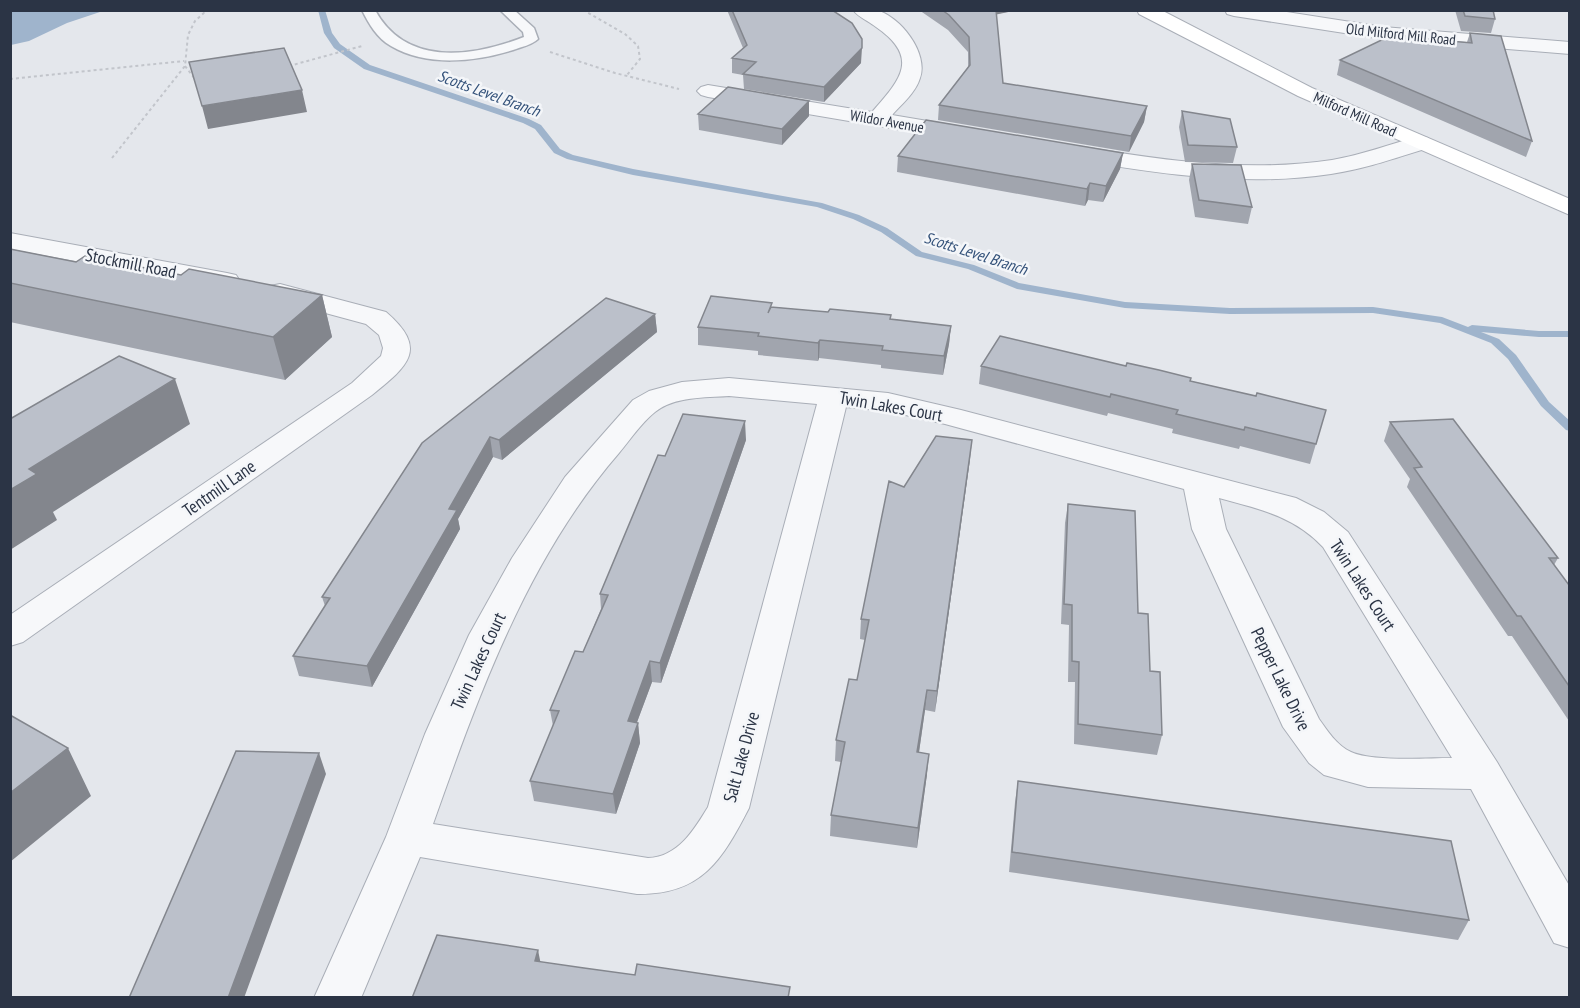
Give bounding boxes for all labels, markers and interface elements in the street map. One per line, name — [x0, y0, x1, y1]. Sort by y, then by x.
street label: Old Milford Mill Road — [1345, 19, 1457, 49]
water label: Scotts Level Branch — [435, 65, 544, 121]
street label: Milford Mill Road — [1311, 87, 1399, 141]
street label: Wildor Avenue — [849, 105, 925, 137]
water label: Scotts Level Branch — [922, 227, 1031, 279]
street label: Stockmill Road — [84, 243, 178, 283]
street label: Twin Lakes Court — [837, 386, 945, 426]
street label: Tentmill Lane — [178, 454, 260, 522]
street label: Twin Lakes Court — [1325, 535, 1401, 635]
street label: Twin Lakes Court — [445, 609, 511, 713]
street label: Pepper Lake Drive — [1246, 624, 1316, 734]
street label: Salt Lake Drive — [718, 709, 764, 805]

